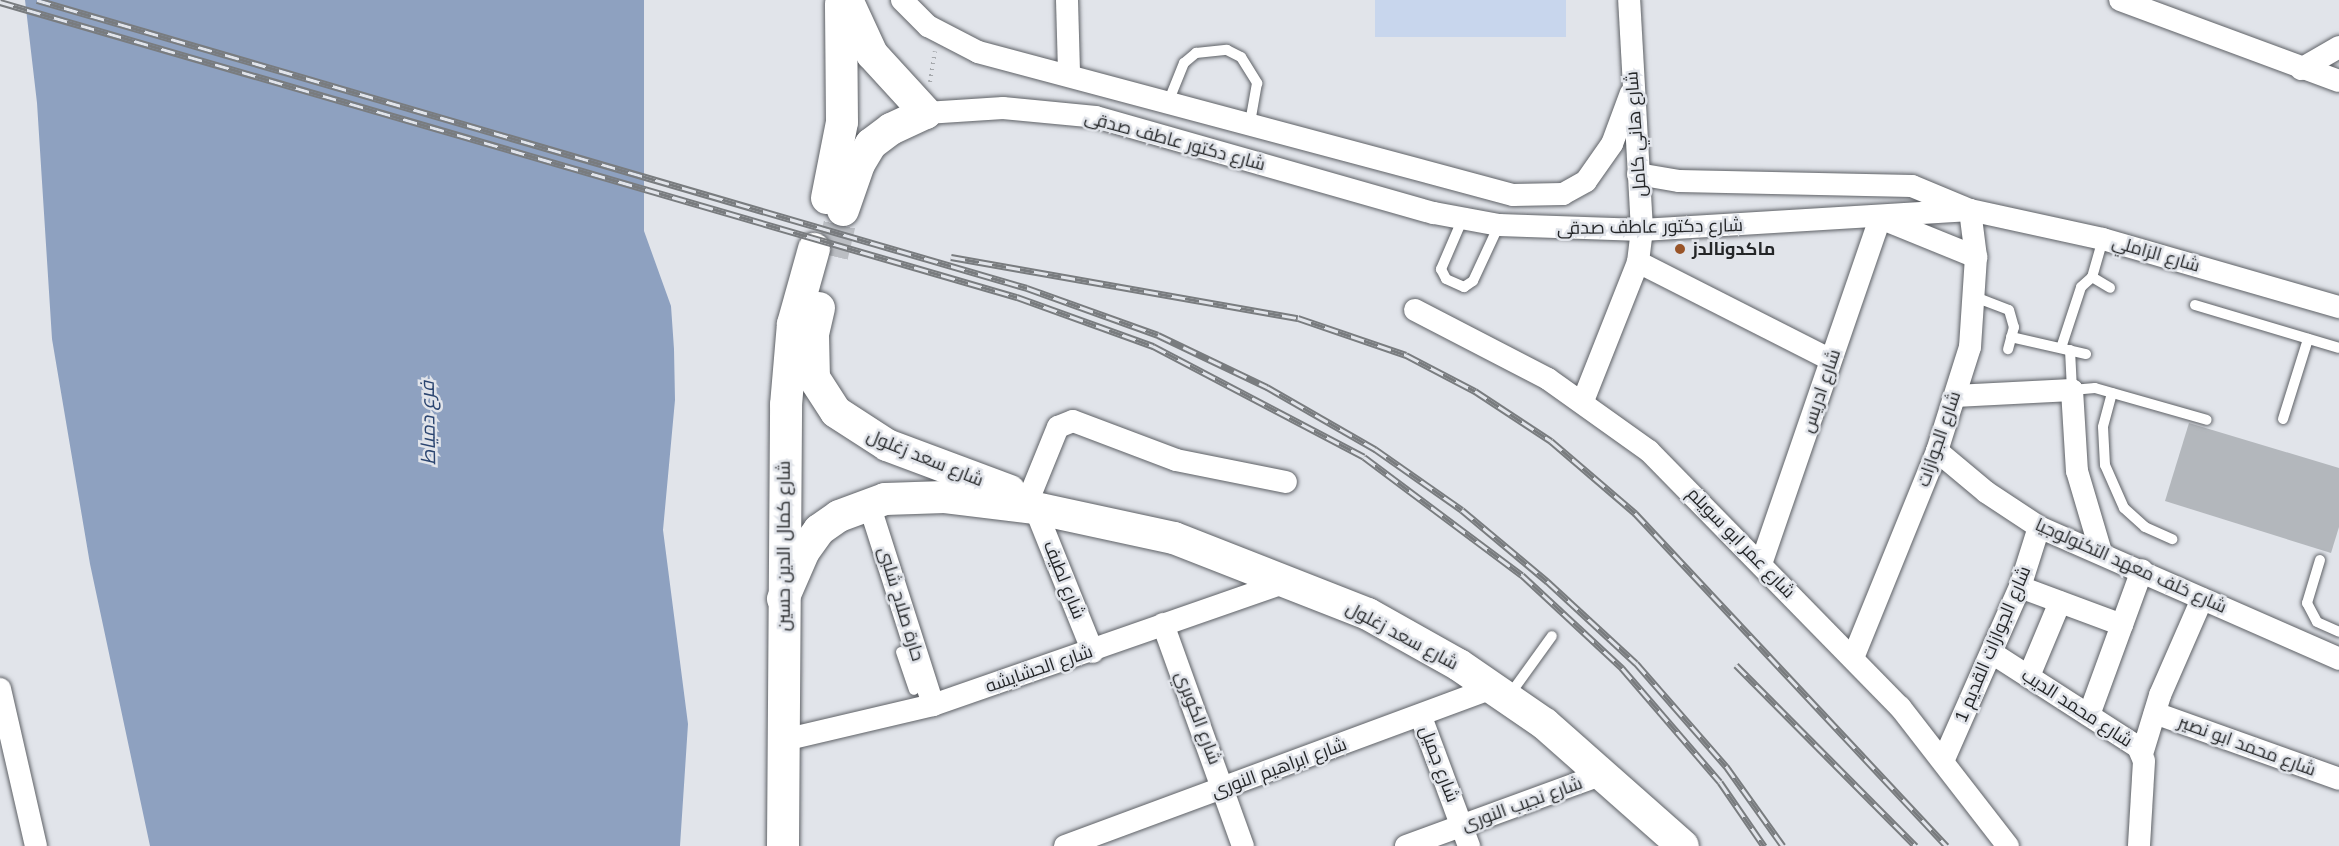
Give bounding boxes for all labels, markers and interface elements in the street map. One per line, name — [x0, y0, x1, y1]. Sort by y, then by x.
street label: شارع هاني كامل — [1621, 70, 1651, 198]
street label: شارع دكتور عاطف صدقى — [1082, 106, 1268, 176]
street label: شارع دكتور عاطف صدقى — [1557, 215, 1743, 239]
street label: شارع الزاملي — [2110, 231, 2202, 277]
place label: ماكدونالدز — [1692, 238, 1775, 260]
marker: ماكدونالدز — [1673, 242, 1687, 256]
street label: شارع ادريس — [1797, 346, 1845, 436]
water label: فرع دمياط — [415, 381, 441, 465]
street label: شارع الجوازات — [1913, 388, 1965, 490]
street label: شارع سعد زغلول — [863, 425, 987, 491]
street label: شارع كمال الدين حسين — [773, 461, 795, 631]
street label: شارع عمر ابو سويلم — [1683, 483, 1799, 603]
street label: شارع خلف معهد التكنولوجيا — [2032, 514, 2230, 618]
street label: شارع لطيف — [1039, 538, 1089, 622]
street label: حارة صلاح شلبى — [873, 544, 929, 664]
street label: شارع الجوازات القديم 1 — [1950, 563, 2036, 725]
street label: شارع سعد زغلول — [1342, 597, 1462, 675]
street label: شارع الحشايشه — [983, 641, 1095, 697]
street label: شارع محمد الديب — [2017, 664, 2137, 752]
street label: شارع الكوبري — [1170, 668, 1226, 768]
street label: شارع محمد ابو نصير — [2175, 711, 2319, 781]
street label: شارع جميل — [1415, 723, 1463, 805]
street label: شارع ابراهيم النورى — [1208, 733, 1350, 803]
street label: شارع نجيب النورى — [1459, 772, 1585, 836]

